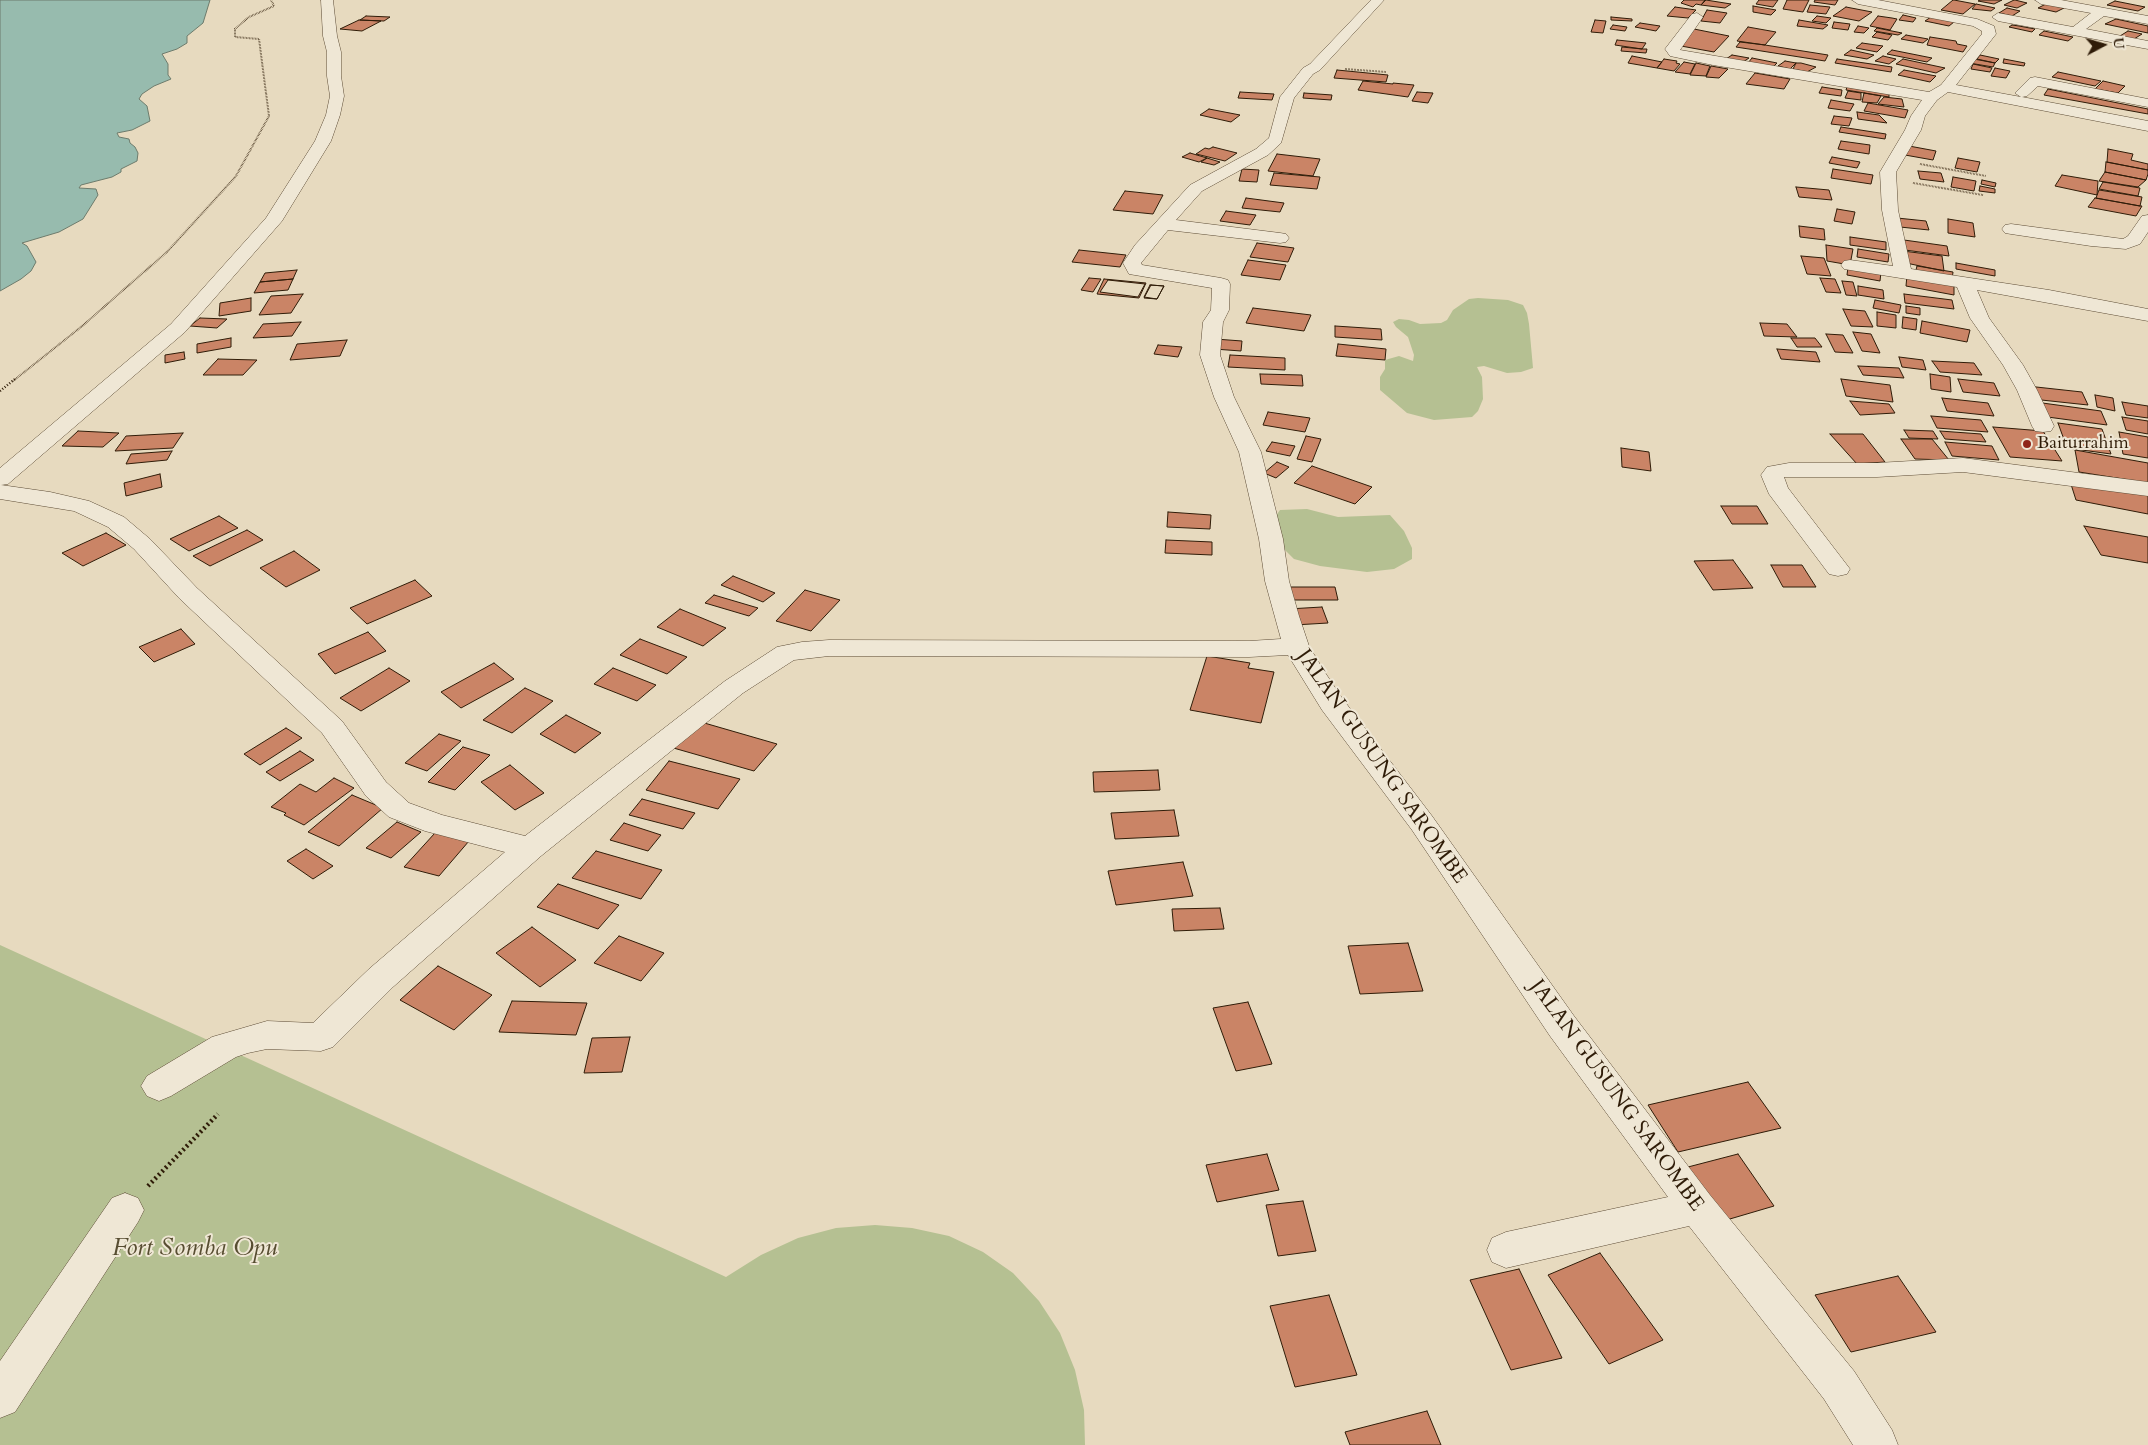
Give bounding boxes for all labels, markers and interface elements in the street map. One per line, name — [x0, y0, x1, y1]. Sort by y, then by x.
north arrow — [2078, 20, 2128, 70]
text: U — [2108, 37, 2128, 50]
place label: Baiturrahim — [2037, 433, 2129, 455]
marker: Baiturrahim — [2021, 438, 2033, 450]
street label: JALAN GUSUNG SAROMBE — [1290, 645, 1472, 889]
street label: JALAN GUSUNG SAROMBE — [1524, 975, 1708, 1217]
park label: Fort Somba Opu — [112, 1234, 278, 1264]

